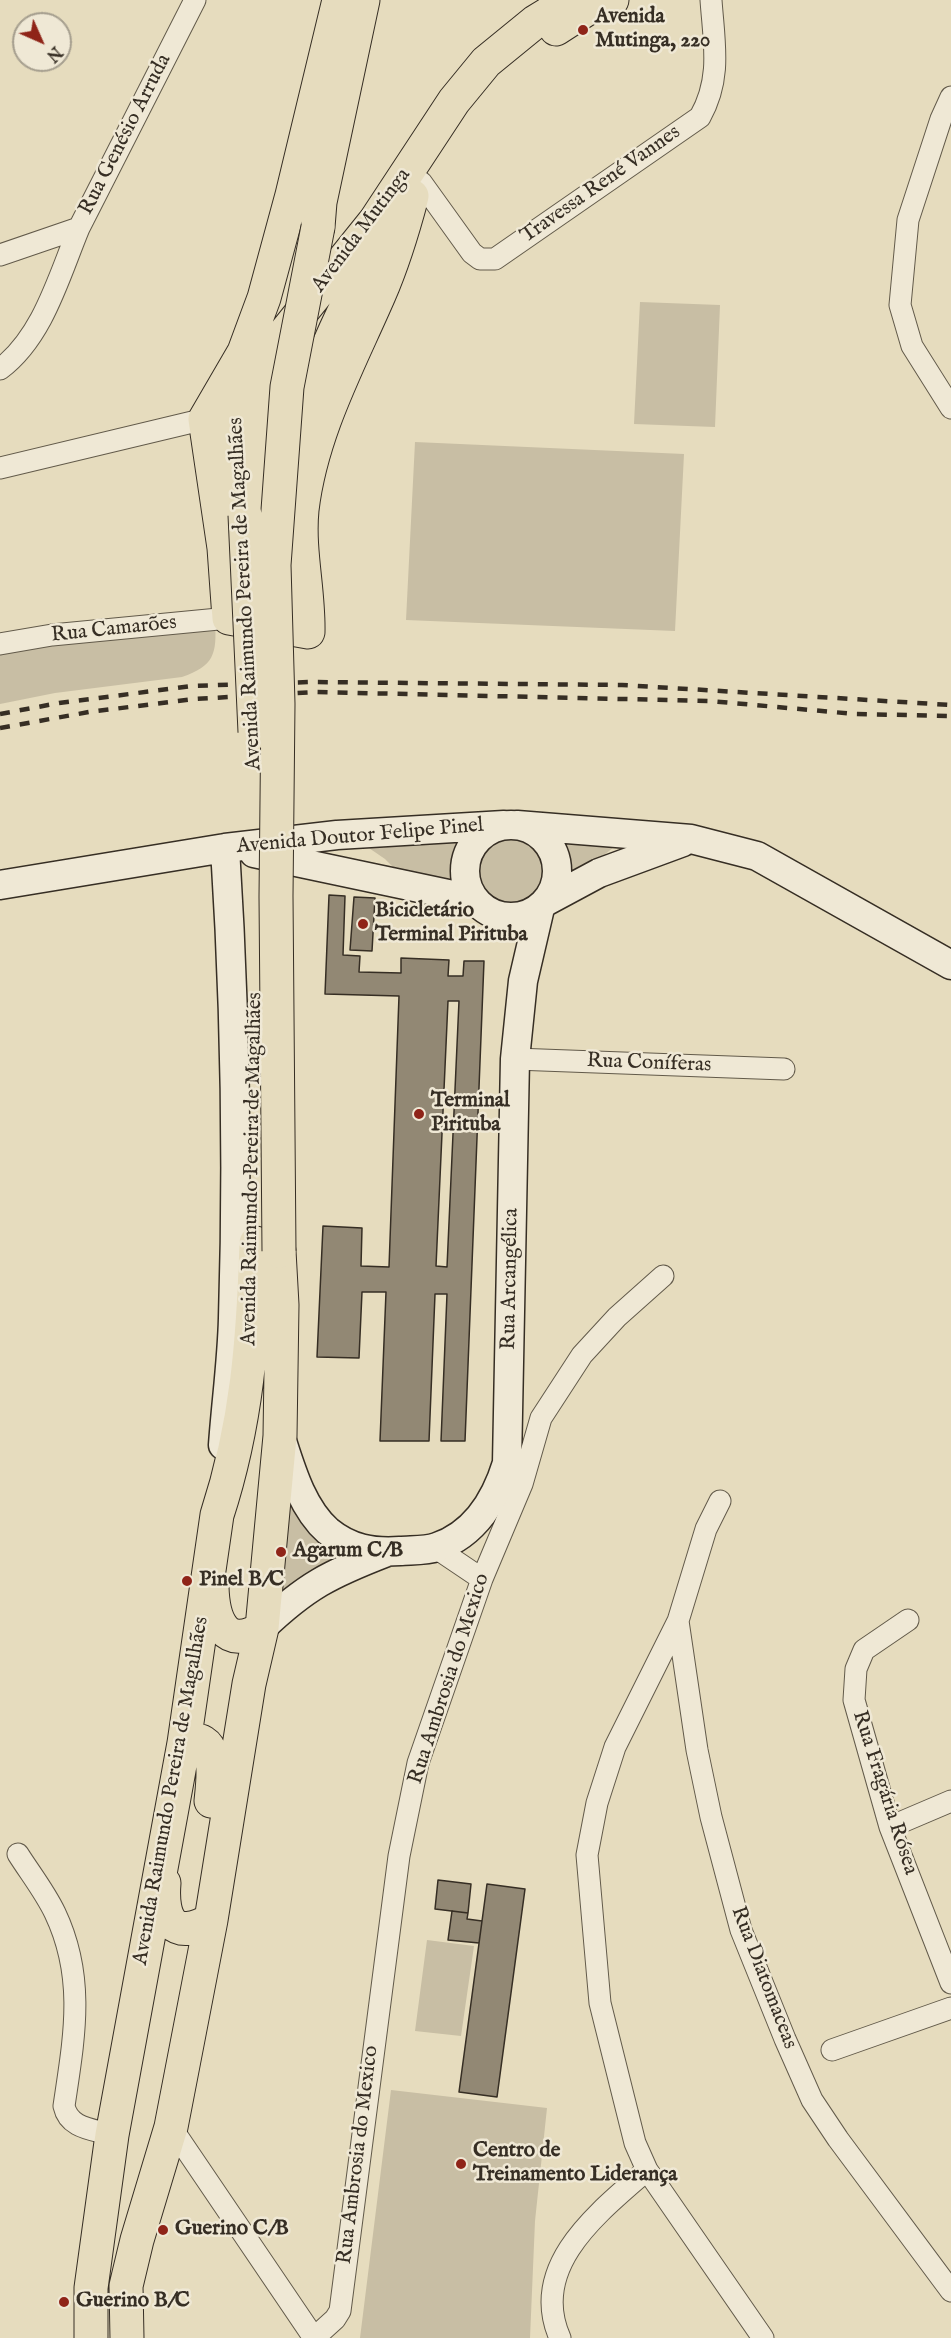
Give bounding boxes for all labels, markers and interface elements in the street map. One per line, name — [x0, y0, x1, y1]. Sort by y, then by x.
place label: Avenida Mutinga, 220 — [595, 5, 710, 55]
north arrow — [12, 12, 72, 72]
marker: Avenida Mutinga, 220 — [576, 23, 590, 37]
text: N — [41, 41, 65, 65]
street label: Rua Genésio Arruda — [75, 50, 177, 220]
street label: Travessa René Vannes — [516, 120, 686, 250]
street label: Avenida Mutinga — [307, 164, 417, 298]
street label: Avenida Raimundo Pereira de Magalhães — [224, 417, 268, 771]
street label: Rua Camarões — [50, 611, 178, 649]
street label: Avenida Doutor Felipe Pinel — [235, 814, 485, 860]
place label: Bicicletário Terminal Pirituba — [375, 899, 528, 949]
marker: Bicicletário Terminal Pirituba — [356, 917, 370, 931]
street label: Avenida Raimundo Pereira de Magalhães — [237, 992, 269, 1346]
street label: Rua Coníferas — [586, 1049, 712, 1079]
place label: Terminal Pirituba — [431, 1089, 510, 1139]
marker: Terminal Pirituba — [412, 1107, 426, 1121]
street label: Rua Arcangélica — [497, 1208, 525, 1350]
place label: Agarum C/B — [293, 1539, 403, 1565]
marker: Agarum C/B — [274, 1545, 288, 1559]
place label: Pinel B/C — [199, 1568, 284, 1594]
street label: Rua Ambrosia do Mexico — [404, 1570, 496, 1788]
marker: Pinel B/C — [180, 1574, 194, 1588]
street label: Avenida Raimundo Pereira de Magalhães — [129, 1615, 215, 1967]
street label: Rua Fragária Rósea — [846, 1708, 922, 1878]
street label: Rua Diatomaceas — [724, 1903, 802, 2053]
street label: Rua Ambrosia do Mexico — [333, 2044, 385, 2266]
place label: Centro de Treinamento Liderança — [473, 2139, 677, 2189]
marker: Centro de Treinamento Liderança — [454, 2157, 468, 2171]
place label: Guerino C/B — [175, 2217, 289, 2243]
marker: Guerino C/B — [156, 2223, 170, 2237]
place label: Guerino B/C — [76, 2289, 190, 2315]
marker: Guerino B/C — [57, 2295, 71, 2309]

